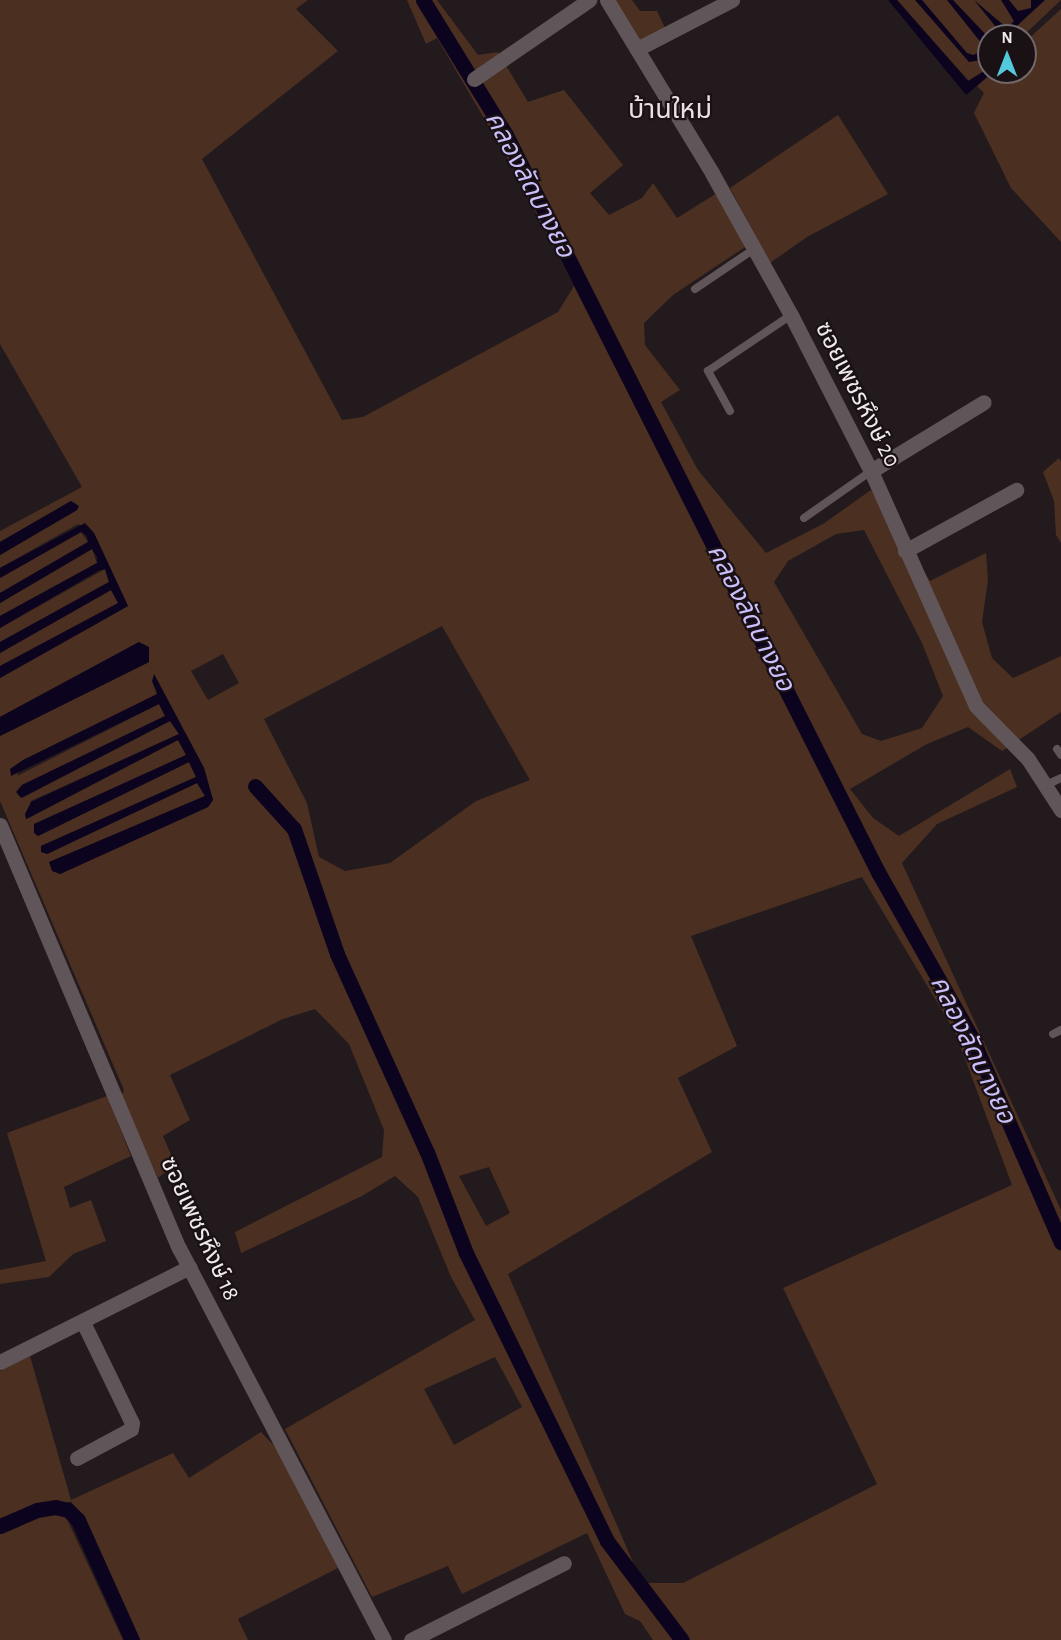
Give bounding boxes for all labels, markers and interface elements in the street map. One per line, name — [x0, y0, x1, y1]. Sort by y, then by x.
north arrow — [977, 24, 1037, 84]
text: N — [1001, 30, 1013, 46]
district label: บ้านใหม่ — [628, 94, 712, 126]
water label: คลองลัดบางยอ — [477, 107, 581, 263]
street label: ซอยเพชรหึงษ์ 20 — [808, 317, 906, 473]
water label: คลองลัดบางยอ — [700, 539, 800, 697]
water label: คลองลัดบางยอ — [923, 971, 1021, 1129]
street label: ซอยเพชรหึงษ์ 18 — [153, 1152, 245, 1306]

